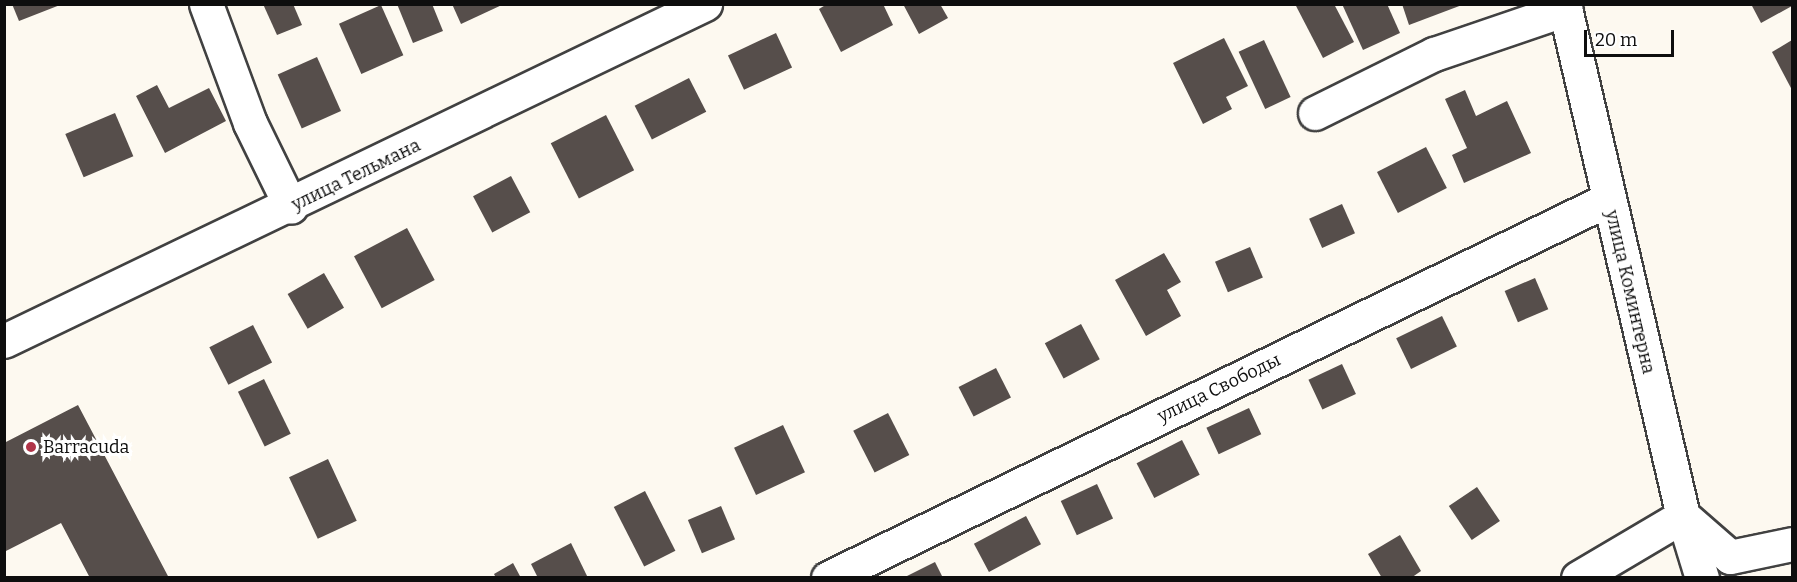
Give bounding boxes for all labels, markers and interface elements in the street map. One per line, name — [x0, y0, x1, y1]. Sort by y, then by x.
scale bar — [1587, 18, 1677, 56]
text: 20 m — [1595, 29, 1637, 51]
street label: улица Тельмана — [288, 134, 424, 216]
street label: улица Коминтерна — [1601, 208, 1659, 376]
street label: улица Свободы — [1154, 349, 1284, 427]
place label: Barracuda — [43, 436, 129, 458]
marker: Barracuda — [24, 440, 38, 454]

